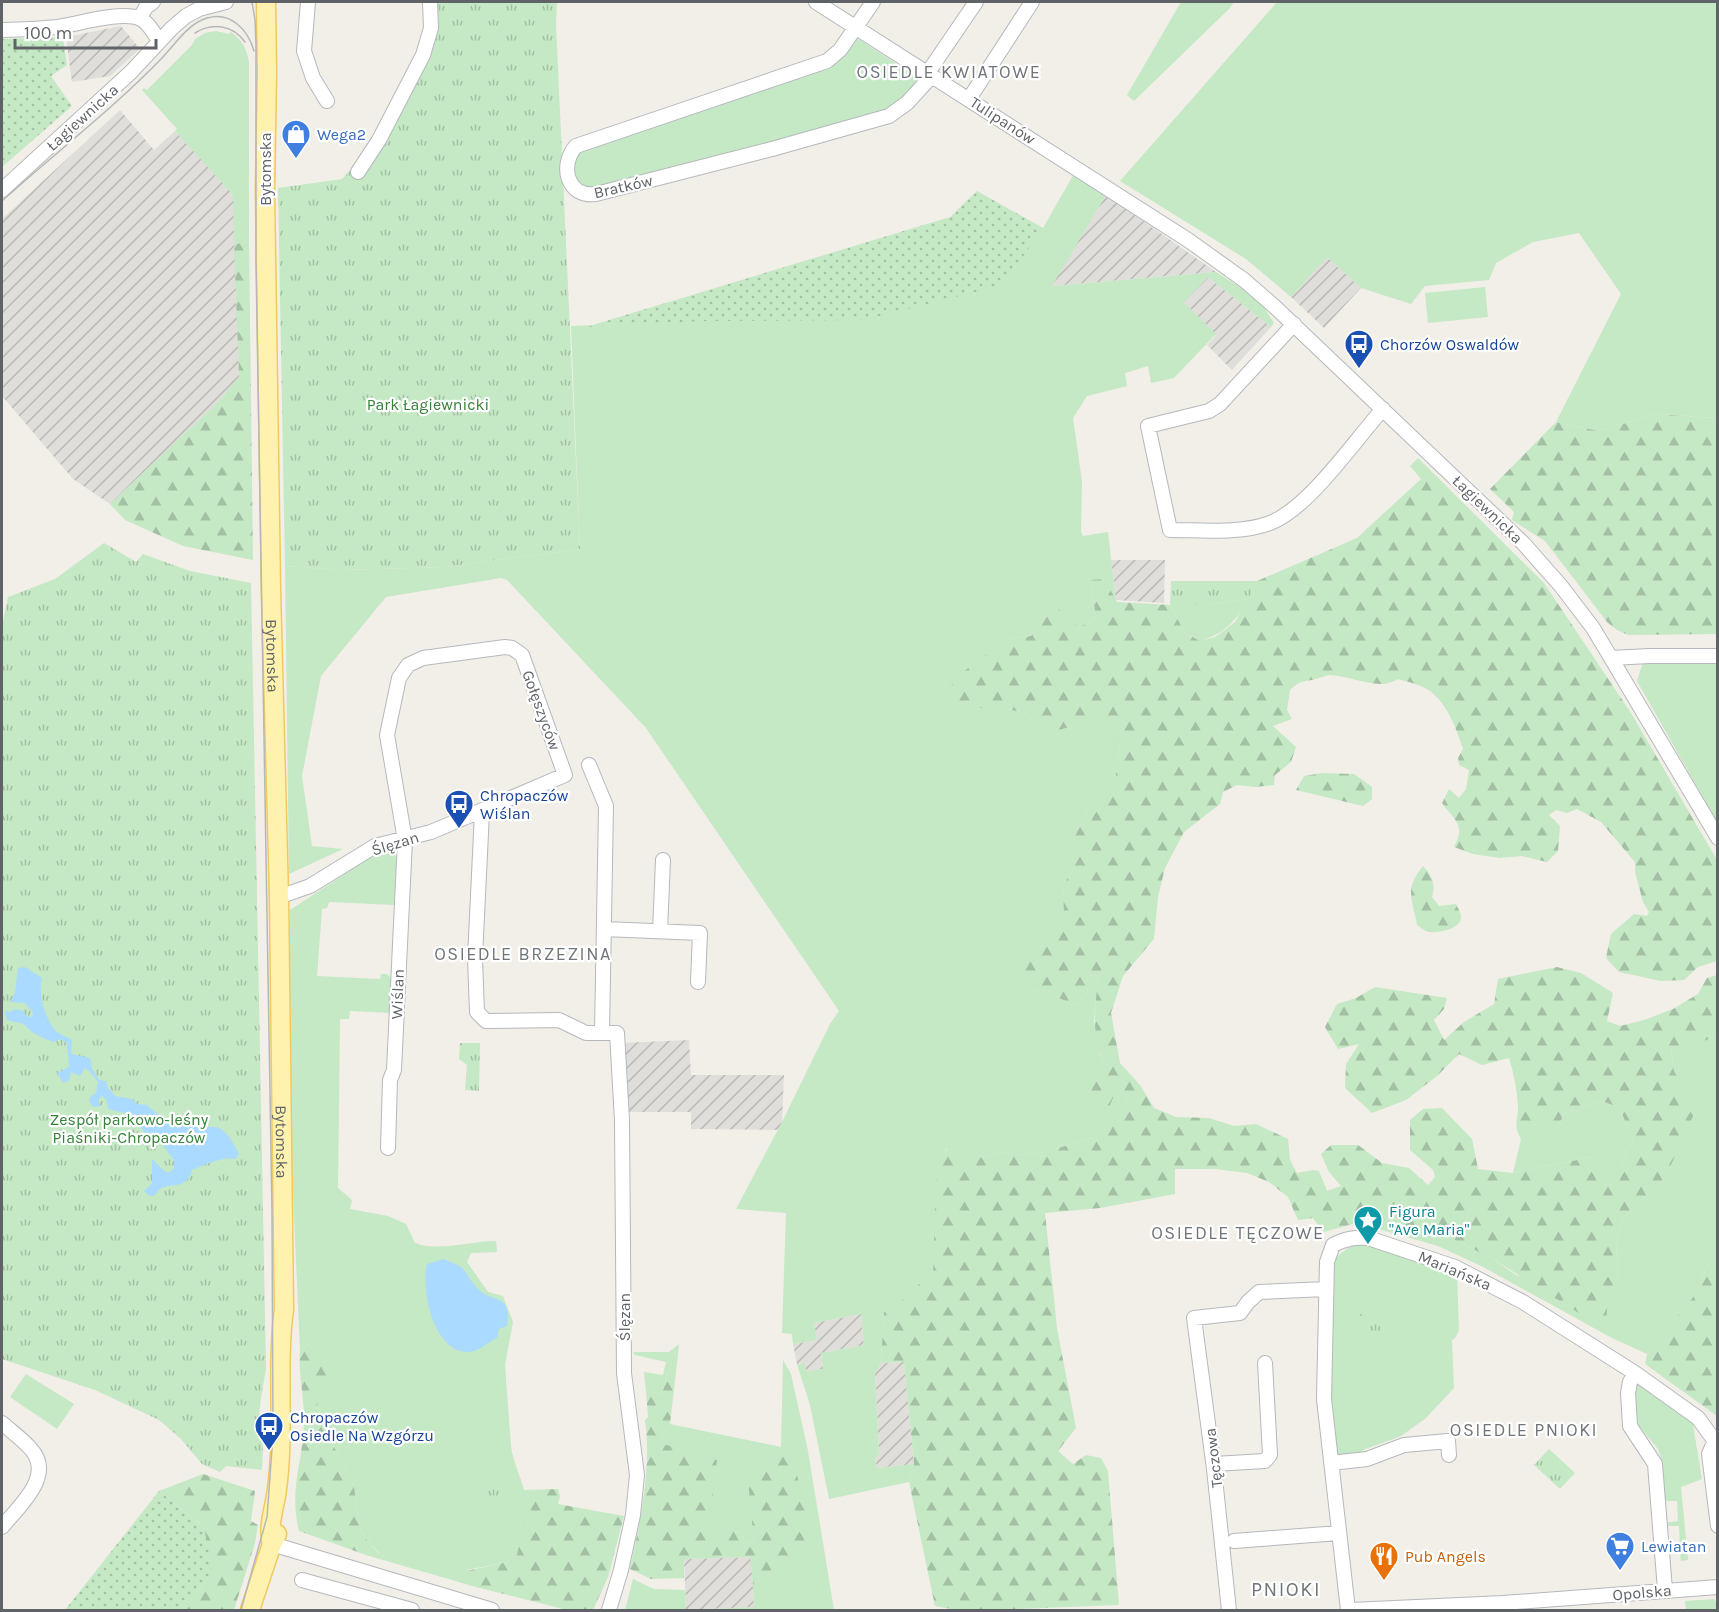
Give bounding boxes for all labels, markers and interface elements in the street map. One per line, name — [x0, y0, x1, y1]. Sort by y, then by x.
scale bar — [15, 12, 156, 50]
text: 100 m — [24, 22, 72, 44]
district label: OSIEDLE KWIATOWE — [857, 61, 1041, 83]
street label: Łagiewnicka — [42, 80, 122, 155]
street label: Tulipanów — [967, 92, 1039, 149]
shop icon: Wega2 — [280, 118, 312, 160]
place label: Wega2 — [317, 125, 366, 144]
street label: Bytomska — [256, 132, 275, 206]
street label: Bratków — [592, 170, 655, 202]
bus stop icon: Chorzów Oswaldów — [1343, 328, 1375, 370]
place label: Chorzów Oswaldów — [1380, 335, 1520, 354]
park label: Park Łagiewnicki — [367, 395, 489, 414]
street label: Łagiewnicka — [1449, 471, 1527, 548]
street label: Bytomska — [262, 619, 283, 693]
street label: Gołęszyców — [518, 668, 565, 753]
place label: Chropaczów Wiślan — [480, 786, 569, 823]
bus stop icon: Chropaczów Wiślan — [443, 788, 475, 830]
street label: Ślęzan — [369, 827, 421, 860]
district label: OSIEDLE BRZEZINA — [434, 943, 612, 965]
street label: Wiślan — [387, 968, 408, 1020]
street label: Bytomska — [272, 1105, 291, 1179]
park label: Zespół parkowo-leśny Piaśniki-Chropaczów — [50, 1110, 209, 1147]
place label: Figura "Ave Maria" — [1389, 1202, 1469, 1239]
place icon: Figura "Ave Maria" — [1352, 1204, 1384, 1246]
district label: OSIEDLE TĘCZOWE — [1151, 1222, 1325, 1244]
street label: Mariańska — [1415, 1247, 1494, 1294]
street label: Ślęzan — [615, 1293, 634, 1341]
place label: Chropaczów Osiedle Na Wzgórzu — [290, 1408, 434, 1445]
bus stop icon: Chropaczów Osiedle Na Wzgórzu — [253, 1410, 285, 1452]
district label: OSIEDLE PNIOKI — [1450, 1419, 1598, 1441]
street label: Tęczowa — [1200, 1427, 1227, 1489]
supermarket icon: Lewiatan — [1604, 1530, 1636, 1572]
place label: Lewiatan — [1641, 1537, 1706, 1556]
restaurant icon: Pub Angels — [1368, 1540, 1400, 1582]
place label: Pub Angels — [1405, 1547, 1486, 1566]
district label: PNIOKI — [1251, 1578, 1321, 1601]
street label: Opolska — [1612, 1580, 1672, 1605]

